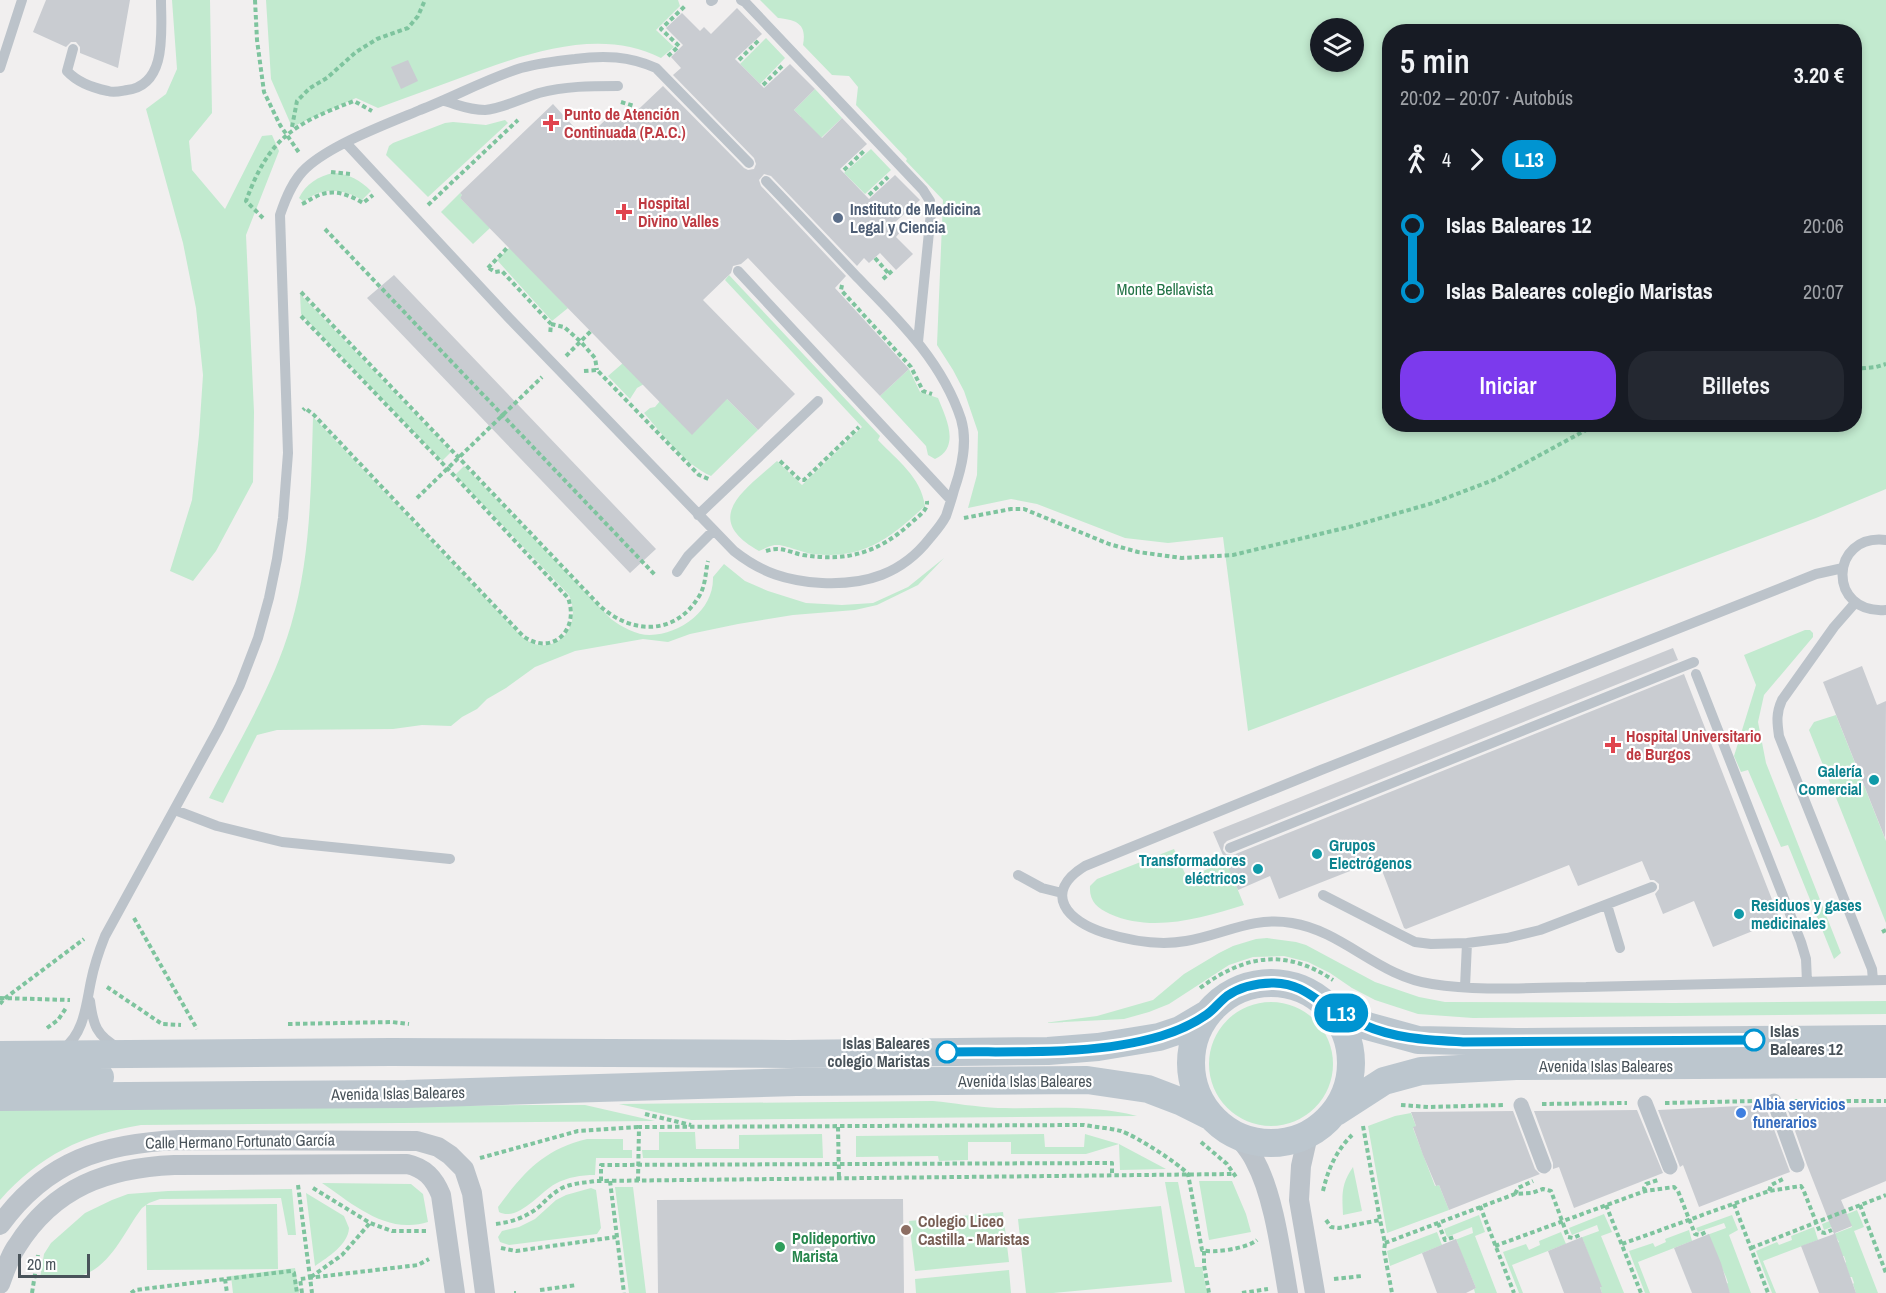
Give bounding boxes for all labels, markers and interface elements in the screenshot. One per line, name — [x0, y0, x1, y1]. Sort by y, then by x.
map controls — [1310, 18, 1364, 72]
button: layers — [1310, 18, 1364, 72]
text: 5 min — [1400, 39, 1470, 83]
text: 3.20 € — [1794, 60, 1844, 90]
text: 20:02 – 20:07 · Autobús — [1400, 84, 1573, 111]
place label: Punto de Atención Continuada (P.A.C.) — [564, 103, 686, 143]
marker: Punto de Atención Continuada (P.A.C.) — [542, 114, 560, 132]
icon: walk — [1400, 143, 1433, 176]
icon: forward — [1460, 143, 1493, 176]
text: L13 — [1514, 145, 1544, 174]
text: 4 — [1442, 146, 1451, 173]
place label: Hospital Divino Valles — [638, 192, 719, 232]
place label: Instituto de Medicina Legal y Ciencia — [850, 198, 981, 238]
marker: Hospital Divino Valles — [615, 203, 633, 221]
text: Islas Baleares 12 — [1446, 210, 1591, 240]
marker: Instituto de Medicina Legal y Ciencia — [831, 211, 845, 225]
text: 20:06 — [1803, 212, 1844, 239]
text: Islas Baleares colegio Maristas — [1446, 276, 1713, 306]
park label: Monte Bellavista — [1117, 278, 1214, 300]
text: 20:07 — [1803, 278, 1844, 305]
button: Iniciar — [1400, 351, 1616, 420]
button: Billetes — [1628, 351, 1844, 420]
place label: Hospital Universitario de Burgos — [1626, 725, 1762, 765]
marker: Hospital Universitario de Burgos — [1604, 736, 1622, 754]
place label: Galería Comercial — [1799, 760, 1863, 800]
marker: Galería Comercial — [1867, 773, 1881, 787]
place label: Grupos Electrógenos — [1329, 834, 1412, 874]
marker: Grupos Electrógenos — [1310, 847, 1324, 861]
place label: Transformadores eléctricos — [1139, 849, 1246, 889]
marker: Transformadores eléctricos — [1251, 862, 1265, 876]
place label: Residuos y gases medicinales — [1751, 894, 1862, 934]
marker: Residuos y gases medicinales — [1732, 907, 1746, 921]
line badge: L13 — [1306, 994, 1376, 1032]
text: L13 — [1326, 999, 1356, 1028]
place label: Islas Baleares 12 — [1770, 1020, 1843, 1060]
marker: Islas Baleares 12 — [1743, 1029, 1765, 1051]
place label: Islas Baleares colegio Maristas — [827, 1032, 930, 1072]
marker: Islas Baleares colegio Maristas — [936, 1041, 958, 1063]
street label: Avenida Islas Baleares — [1538, 1055, 1673, 1077]
street label: Avenida Islas Baleares — [957, 1070, 1092, 1092]
street label: Avenida Islas Baleares — [330, 1081, 465, 1105]
place label: Albia servicios funerarios — [1753, 1093, 1846, 1133]
marker: Albia servicios funerarios — [1734, 1106, 1748, 1120]
street label: Calle Hermano Fortunato García — [145, 1128, 336, 1154]
place label: Colegio Liceo Castilla - Maristas — [918, 1210, 1030, 1250]
marker: Colegio Liceo Castilla - Maristas — [899, 1223, 913, 1237]
place label: Polideportivo Marista — [792, 1227, 876, 1267]
marker: Polideportivo Marista — [773, 1240, 787, 1254]
scale bar — [18, 1251, 90, 1278]
text: 20 m — [27, 1253, 56, 1275]

